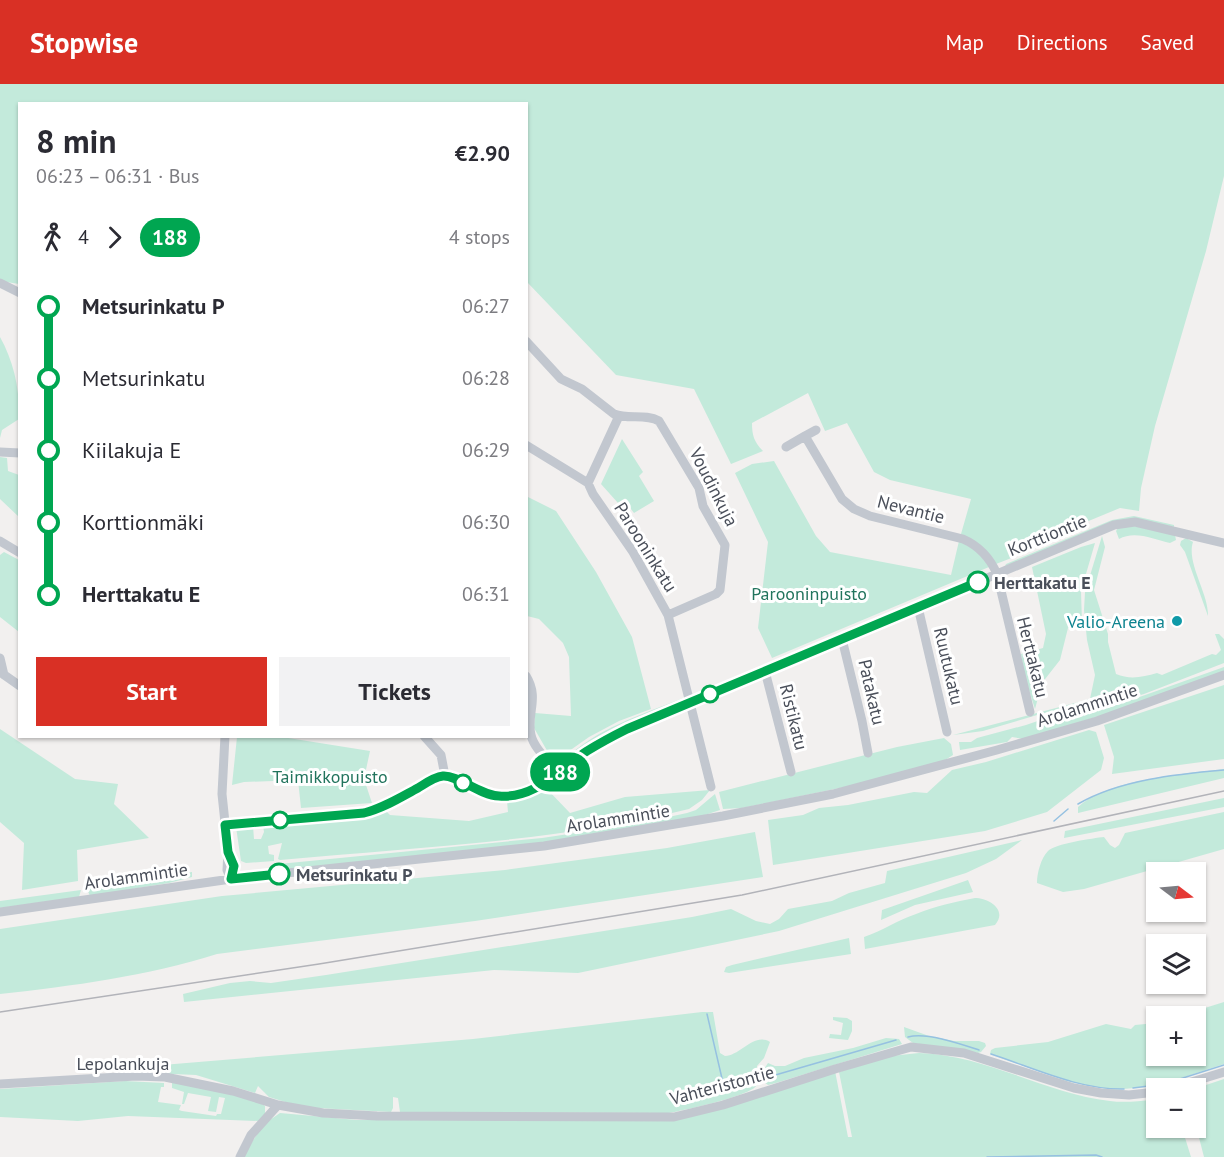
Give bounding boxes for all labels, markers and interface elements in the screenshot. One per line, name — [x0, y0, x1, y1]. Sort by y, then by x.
text: Stopwise — [30, 24, 138, 61]
text: Map — [945, 29, 984, 56]
text: Directions — [1017, 29, 1108, 56]
text: Saved — [1141, 29, 1194, 56]
text: 8 min — [36, 119, 117, 162]
text: €2.90 — [455, 139, 510, 167]
text: 06:23 – 06:31 · Bus — [36, 163, 200, 189]
icon: walk — [36, 221, 69, 254]
icon: forward — [98, 221, 131, 254]
text: 4 — [78, 224, 89, 250]
text: 188 — [152, 224, 188, 251]
text: 4 stops — [449, 224, 510, 250]
text: Metsurinkatu P — [82, 292, 225, 320]
text: 06:27 — [462, 293, 510, 319]
text: Metsurinkatu — [82, 364, 205, 392]
text: 06:28 — [462, 365, 510, 391]
text: Kiilakuja E — [82, 436, 181, 464]
text: 06:29 — [462, 437, 510, 463]
street label: Voudinkuja — [684, 443, 744, 530]
street label: Nevantie — [875, 490, 947, 528]
street label: Parooninkatu — [609, 498, 683, 596]
text: Korttionmäki — [82, 508, 204, 536]
text: 06:30 — [462, 509, 510, 535]
street label: Korttiontie — [1004, 509, 1090, 561]
marker: Herttakatu E — [967, 571, 989, 593]
place label: Herttakatu E — [994, 571, 1091, 594]
text: Herttakatu E — [82, 580, 200, 608]
text: 06:31 — [462, 581, 510, 607]
park label: Parooninpuisto — [751, 582, 867, 605]
place label: Valio-Areena — [1066, 610, 1165, 633]
street label: Herttakatu — [1012, 614, 1054, 700]
marker: Valio-Areena — [1170, 614, 1184, 628]
street label: Ruutukatu — [929, 625, 969, 707]
button: Start — [36, 657, 267, 726]
button: Tickets — [279, 657, 510, 726]
street label: Patakatu — [853, 657, 891, 727]
street label: Arolammintie — [1034, 678, 1140, 732]
street label: Ristikatu — [775, 682, 813, 752]
unlabelled marker — [701, 685, 719, 703]
line badge: 188 — [526, 752, 594, 792]
text: 188 — [542, 759, 578, 786]
park label: Taimikkopuisto — [272, 765, 388, 788]
unlabelled marker — [454, 774, 472, 792]
street label: Arolammintie — [565, 798, 671, 838]
unlabelled marker — [271, 811, 289, 829]
street label: Arolammintie — [83, 857, 189, 895]
north arrow — [1146, 862, 1206, 922]
map controls — [1146, 862, 1206, 1138]
marker: Metsurinkatu P — [268, 863, 290, 885]
place label: Metsurinkatu P — [296, 863, 413, 886]
button: layers — [1146, 934, 1206, 994]
button: + — [1146, 1006, 1206, 1066]
street label: Lepolankuja — [77, 1052, 169, 1075]
street label: Vahteristontie — [666, 1060, 777, 1110]
button: − — [1146, 1078, 1206, 1138]

